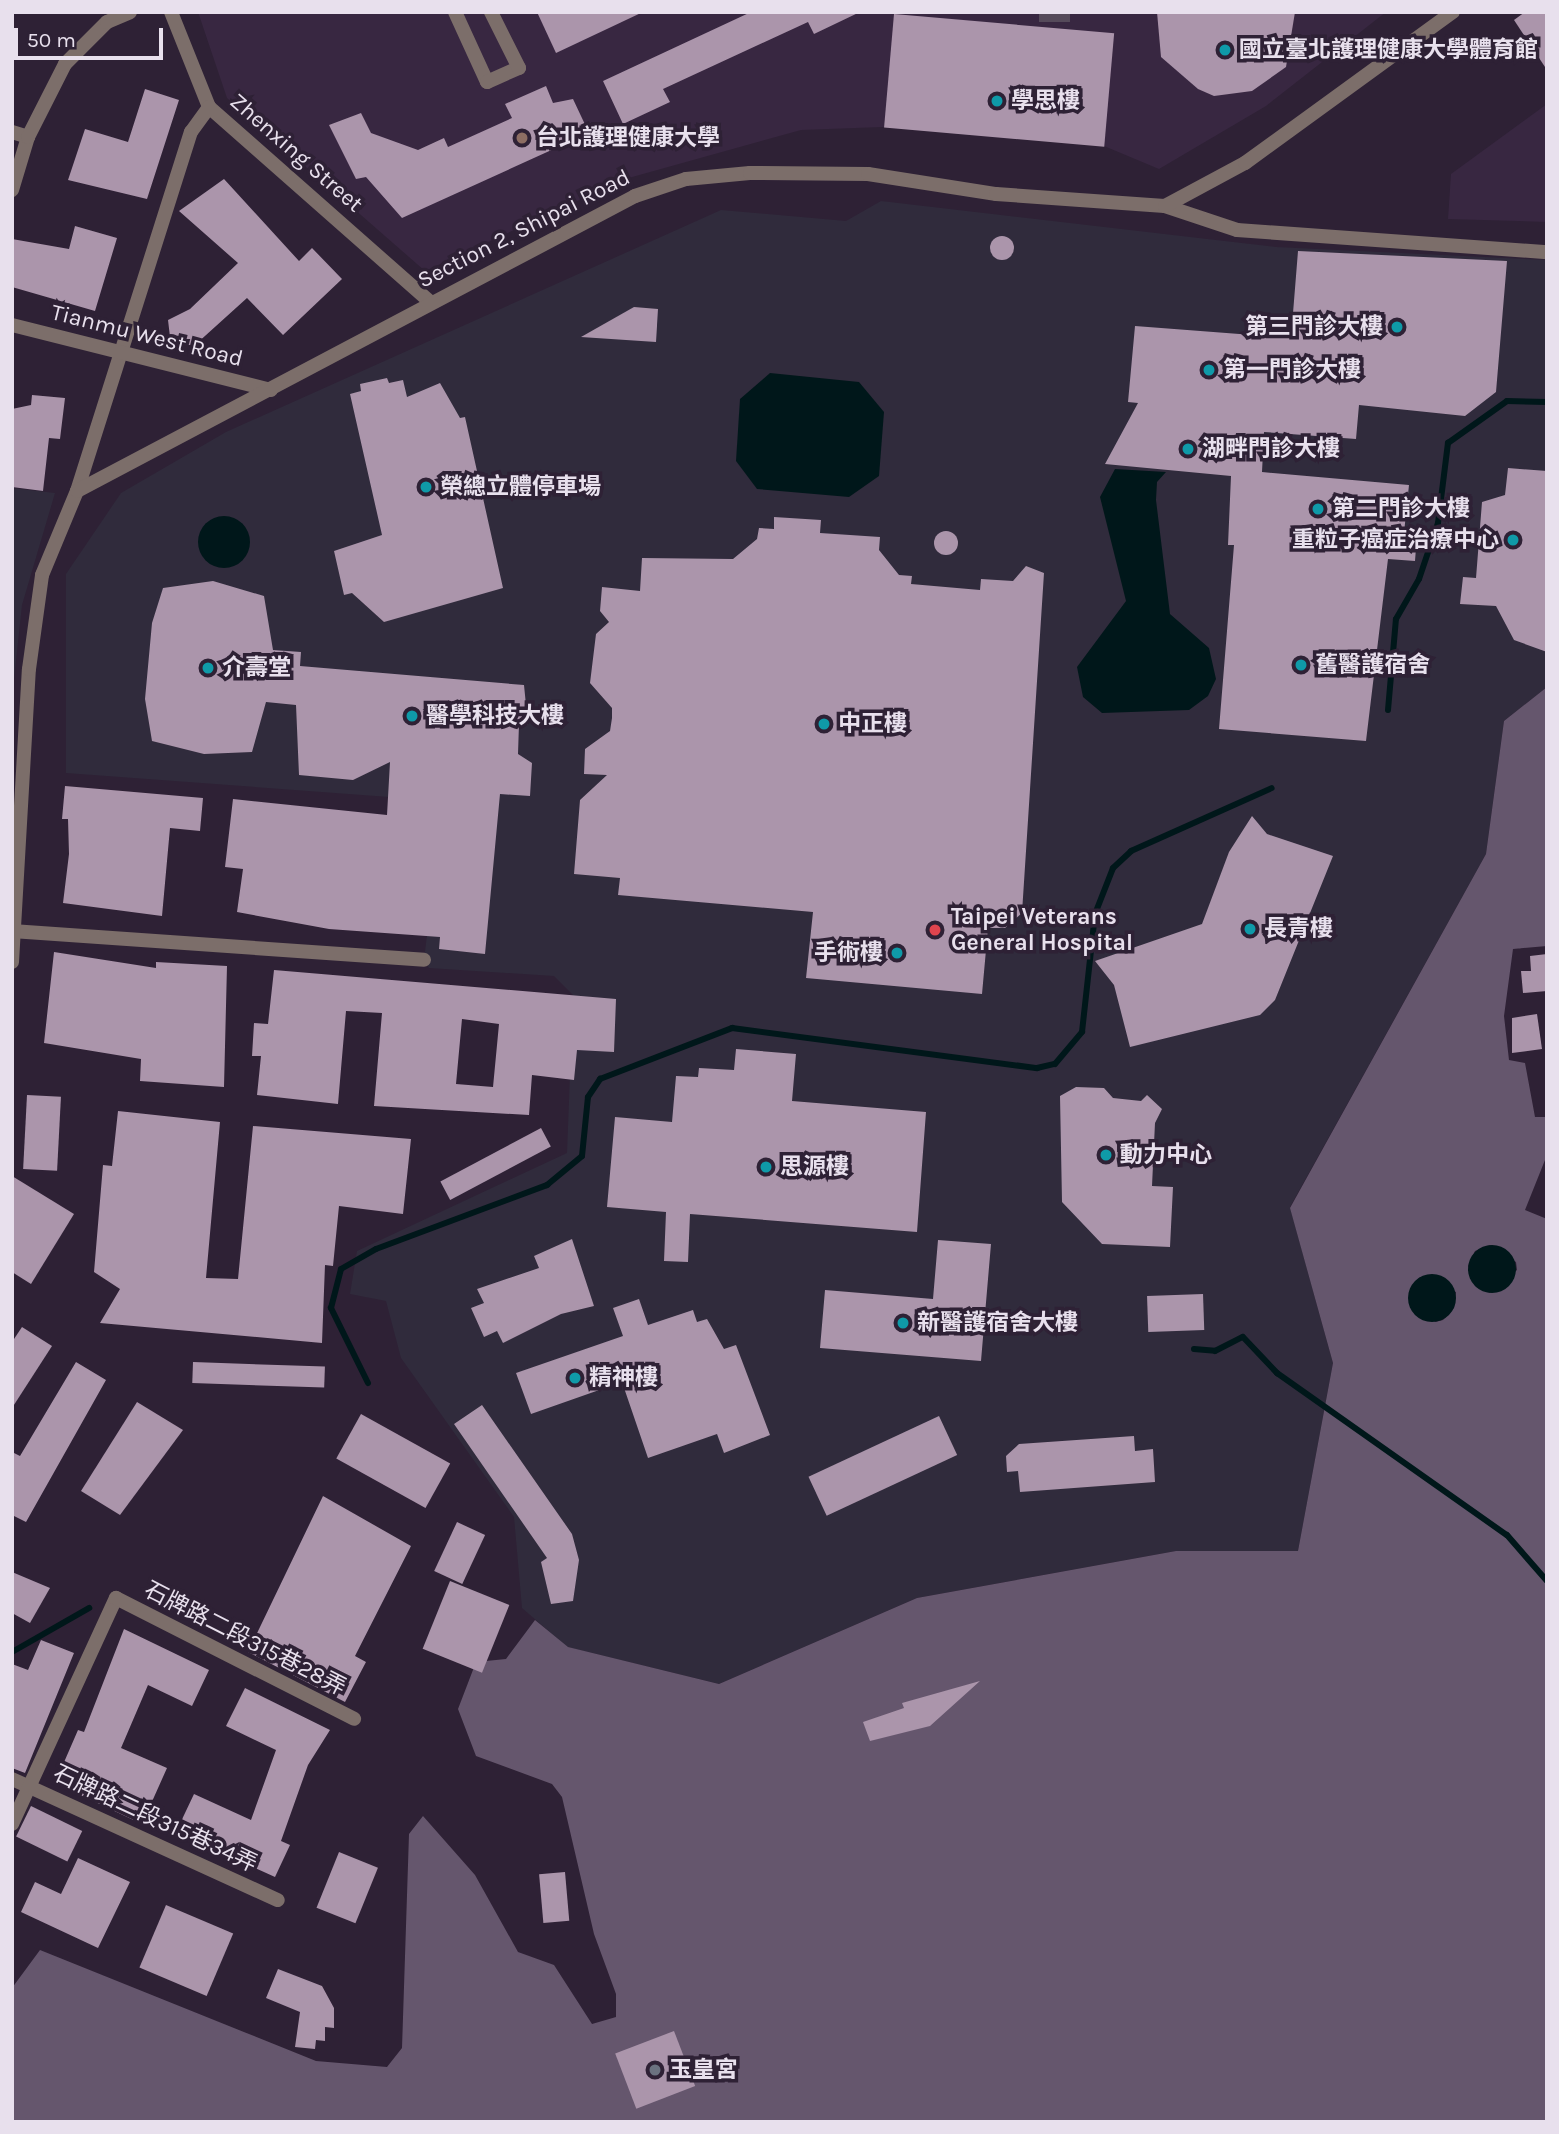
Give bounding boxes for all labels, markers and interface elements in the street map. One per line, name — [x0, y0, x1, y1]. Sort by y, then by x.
scale bar — [18, 14, 166, 58]
text: 50 m — [27, 28, 76, 52]
place label: 國立臺北護理健康大學體育館 — [1239, 36, 1538, 64]
marker: 國立臺北護理健康大學體育館 — [1217, 42, 1233, 58]
place label: 學思樓 — [1011, 87, 1080, 115]
street label: Zhenxing Street — [224, 88, 368, 218]
marker: 學思樓 — [989, 93, 1005, 109]
place label: 台北護理健康大學 — [536, 124, 720, 152]
marker: 台北護理健康大學 — [514, 130, 530, 146]
street label: Section 2, Shipai Road — [413, 163, 635, 295]
street label: Tianmu West Road — [48, 299, 246, 373]
place label: 第三門診大樓 — [1245, 313, 1383, 341]
marker: 第三門診大樓 — [1389, 319, 1405, 335]
place label: 第一門診大樓 — [1223, 356, 1361, 384]
marker: 第一門診大樓 — [1201, 362, 1217, 378]
place label: 湖畔門診大樓 — [1202, 435, 1340, 463]
marker: 湖畔門診大樓 — [1180, 441, 1196, 457]
place label: 榮總立體停車場 — [440, 473, 601, 501]
marker: 榮總立體停車場 — [418, 479, 434, 495]
place label: 第二門診大樓 — [1332, 495, 1470, 523]
marker: 第二門診大樓 — [1310, 501, 1326, 517]
place label: 重粒子癌症治療中心 — [1292, 526, 1499, 554]
marker: 重粒子癌症治療中心 — [1505, 532, 1521, 548]
place label: 舊醫護宿舍 — [1315, 651, 1430, 679]
place label: 介壽堂 — [222, 654, 291, 682]
marker: 舊醫護宿舍 — [1293, 657, 1309, 673]
marker: 介壽堂 — [200, 660, 216, 676]
place label: 醫學科技大樓 — [426, 702, 564, 730]
marker: 醫學科技大樓 — [404, 708, 420, 724]
place label: 中正樓 — [838, 710, 907, 738]
marker: 中正樓 — [816, 716, 832, 732]
place label: Taipei Veterans General Hospital — [951, 903, 1133, 957]
place label: 長青樓 — [1264, 915, 1333, 943]
marker: Taipei Veterans General Hospital — [925, 920, 945, 940]
marker: 長青樓 — [1242, 921, 1258, 937]
place label: 手術樓 — [814, 939, 883, 967]
marker: 手術樓 — [889, 945, 905, 961]
place label: 動力中心 — [1120, 1141, 1212, 1169]
marker: 動力中心 — [1098, 1147, 1114, 1163]
place label: 思源樓 — [780, 1153, 849, 1181]
marker: 思源樓 — [758, 1159, 774, 1175]
place label: 新醫護宿舍大樓 — [917, 1309, 1078, 1337]
marker: 新醫護宿舍大樓 — [895, 1315, 911, 1331]
place label: 精神樓 — [589, 1364, 658, 1392]
marker: 精神樓 — [567, 1370, 583, 1386]
street label: 石牌路二段315巷28弄 — [140, 1576, 350, 1702]
street label: 石牌路二段315巷34弄 — [49, 1760, 261, 1878]
place label: 玉皇宮 — [669, 2056, 738, 2084]
marker: 玉皇宮 — [647, 2062, 663, 2078]

